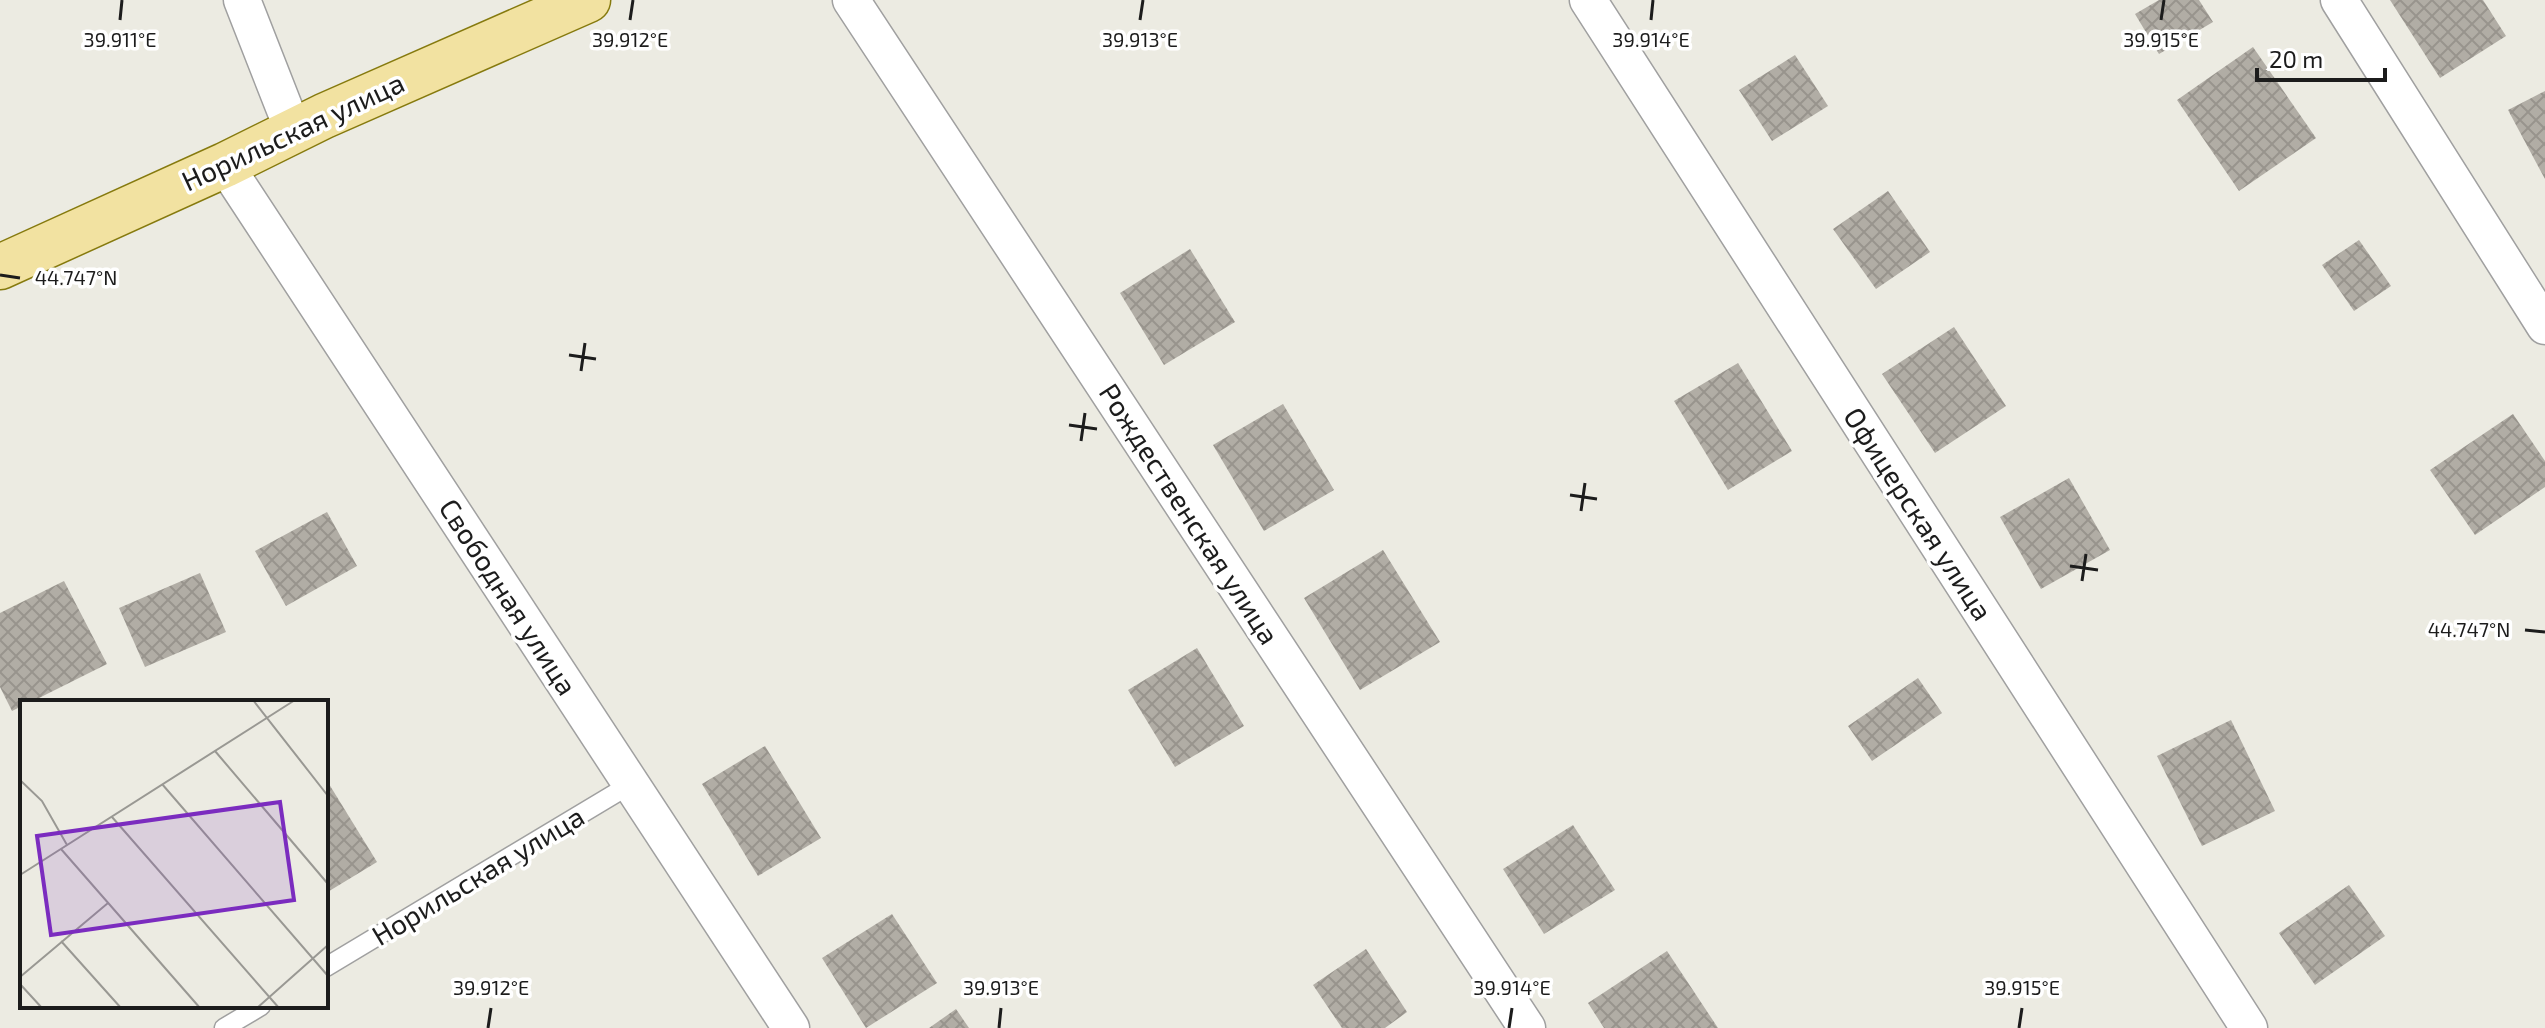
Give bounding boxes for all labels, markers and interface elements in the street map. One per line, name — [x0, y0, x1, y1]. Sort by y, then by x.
text: 39.911°E — [84, 27, 156, 51]
text: 39.912°E — [592, 27, 668, 51]
text: 39.913°E — [1102, 27, 1178, 51]
text: 39.914°E — [1612, 27, 1690, 51]
text: 39.915°E — [2123, 27, 2199, 51]
scale bar — [2257, 32, 2385, 82]
text: 20 m — [2269, 44, 2323, 73]
street label: Норильская улица — [176, 65, 409, 198]
text: 44.747°N — [35, 265, 117, 289]
street label: Рождественская улица — [1093, 377, 1287, 650]
street label: Офицерская улица — [1837, 401, 2000, 626]
street label: Свободная улица — [433, 492, 585, 701]
text: 44.747°N — [2428, 617, 2510, 641]
inset map — [20, 700, 328, 1008]
street label: Норильская улица — [365, 798, 590, 952]
text: 39.912°E — [453, 975, 529, 999]
text: 39.913°E — [963, 975, 1039, 999]
text: 39.914°E — [1473, 975, 1551, 999]
text: 39.915°E — [1984, 975, 2060, 999]

